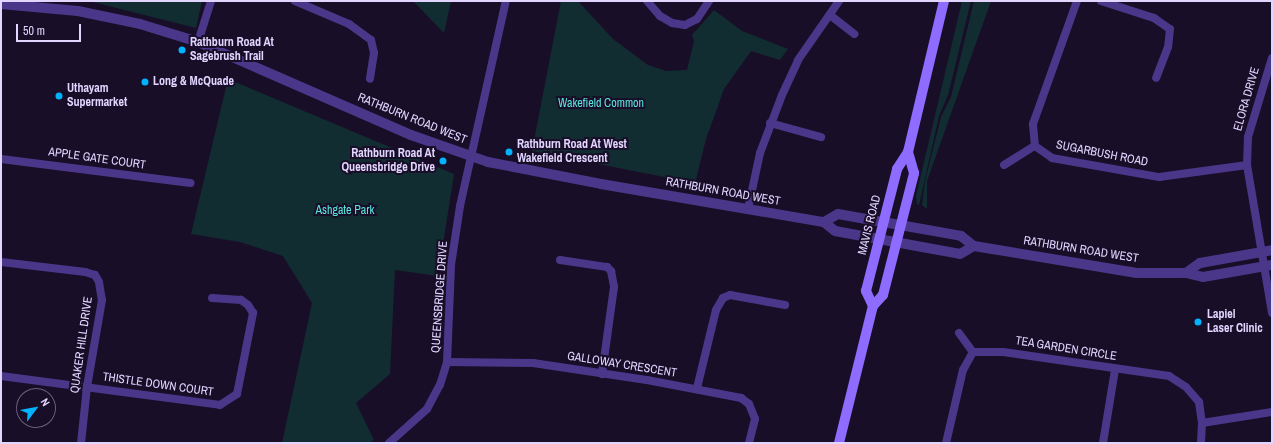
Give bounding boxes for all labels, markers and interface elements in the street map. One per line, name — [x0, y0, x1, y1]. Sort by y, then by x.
scale bar — [18, 16, 83, 42]
text: 50 m — [23, 23, 45, 39]
place label: Rathburn Road At Sagebrush Trail — [190, 36, 274, 64]
marker: Rathburn Road At Sagebrush Trail — [177, 45, 187, 55]
street label: ELORA DRIVE — [1231, 65, 1263, 133]
place label: Long & McQuade — [153, 75, 234, 89]
marker: Long & McQuade — [140, 77, 150, 87]
place label: Uthayam Supermarket — [67, 82, 127, 110]
marker: Uthayam Supermarket — [54, 91, 64, 101]
street label: RATHBURN ROAD WEST — [355, 91, 469, 147]
park label: Wakefield Common — [558, 97, 644, 111]
place label: Rathburn Road At West Wakefield Crescent — [517, 138, 627, 166]
street label: SUGARBUSH ROAD — [1055, 138, 1149, 170]
street label: APPLE GATE COURT — [47, 145, 147, 173]
place label: Rathburn Road At Queensbridge Drive — [341, 147, 435, 175]
marker: Rathburn Road At West Wakefield Crescent — [504, 147, 514, 157]
marker: Rathburn Road At Queensbridge Drive — [438, 156, 448, 166]
street label: RATHBURN ROAD WEST — [664, 175, 782, 209]
street label: MAVIS ROAD — [856, 194, 884, 256]
park label: Ashgate Park — [315, 204, 375, 218]
street label: RATHBURN ROAD WEST — [1022, 234, 1140, 266]
street label: QUEENSBRIDGE DRIVE — [429, 241, 451, 353]
street label: QUAKER HILL DRIVE — [68, 296, 96, 394]
place label: Lapiel Laser Clinic — [1207, 308, 1263, 336]
marker: Lapiel Laser Clinic — [1192, 316, 1204, 328]
street label: TEA GARDEN CIRCLE — [1014, 334, 1118, 364]
street label: GALLOWAY CRESCENT — [566, 349, 678, 381]
street label: THISTLE DOWN COURT — [102, 370, 214, 400]
north arrow — [16, 388, 56, 428]
text: N — [38, 396, 53, 409]

